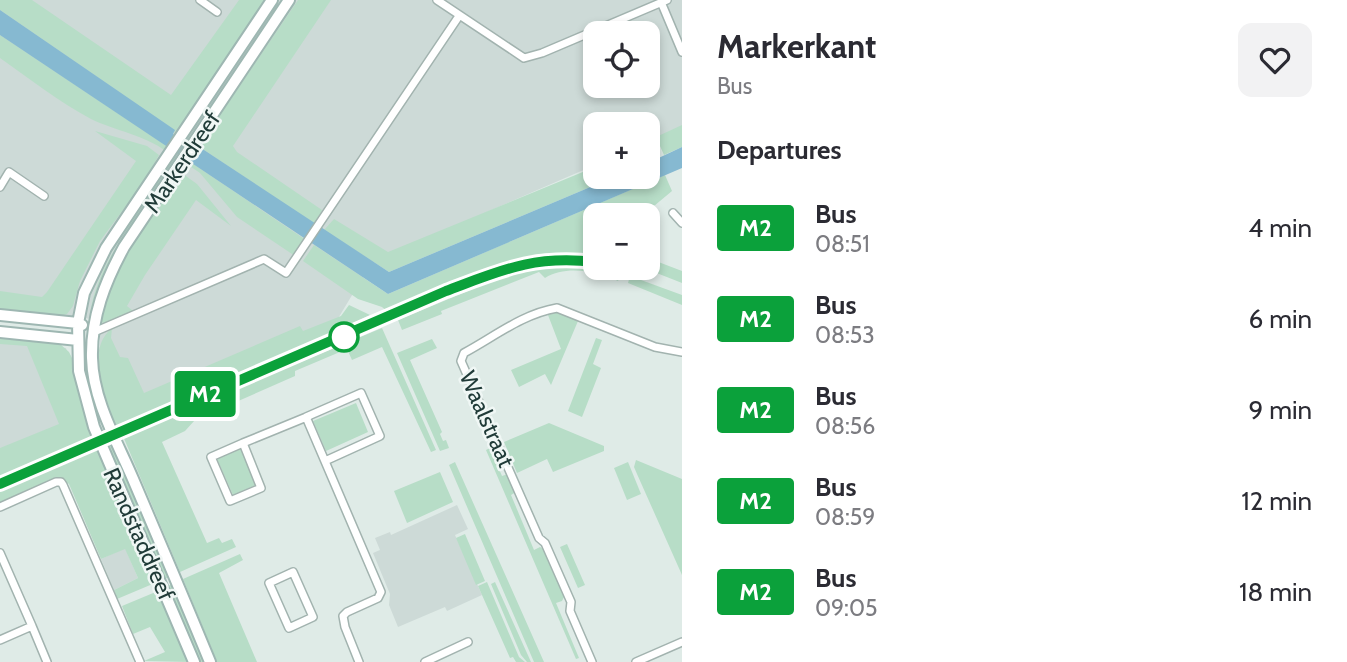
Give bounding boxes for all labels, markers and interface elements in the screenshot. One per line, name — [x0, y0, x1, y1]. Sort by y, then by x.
map controls — [583, 21, 660, 280]
button: locate — [583, 21, 660, 98]
button: heart — [1238, 23, 1312, 97]
text: Markerkant — [717, 26, 876, 66]
text: Bus — [717, 72, 752, 100]
street label: Markerdreef — [138, 106, 226, 218]
button: + — [583, 112, 660, 189]
text: Departures — [717, 134, 841, 166]
text: Bus — [815, 198, 856, 230]
button: − — [583, 203, 660, 280]
text: 4 min — [1248, 212, 1312, 244]
text: M2 — [739, 213, 772, 242]
text: 08:51 — [815, 230, 870, 258]
text: Bus — [815, 289, 856, 321]
text: 6 min — [1249, 303, 1312, 335]
text: M2 — [739, 304, 772, 333]
text: 08:53 — [815, 321, 875, 349]
unlabelled marker — [329, 322, 359, 352]
street label: Waalstraat — [453, 367, 521, 472]
line badge: M2 — [174, 371, 236, 417]
text: M2 — [189, 379, 221, 408]
text: Bus — [815, 380, 856, 412]
text: 9 min — [1249, 394, 1312, 426]
text: M2 — [739, 395, 772, 424]
text: 08:56 — [815, 412, 875, 440]
street label: Randstaddreef — [97, 463, 181, 605]
text: Bus — [815, 471, 856, 503]
text: 12 min — [1241, 485, 1312, 517]
text: M2 — [739, 486, 772, 515]
text: 08:59 — [815, 503, 875, 531]
text: Bus — [815, 562, 856, 594]
text: 18 min — [1239, 576, 1312, 608]
text: M2 — [739, 577, 772, 606]
text: 09:05 — [815, 594, 877, 622]

